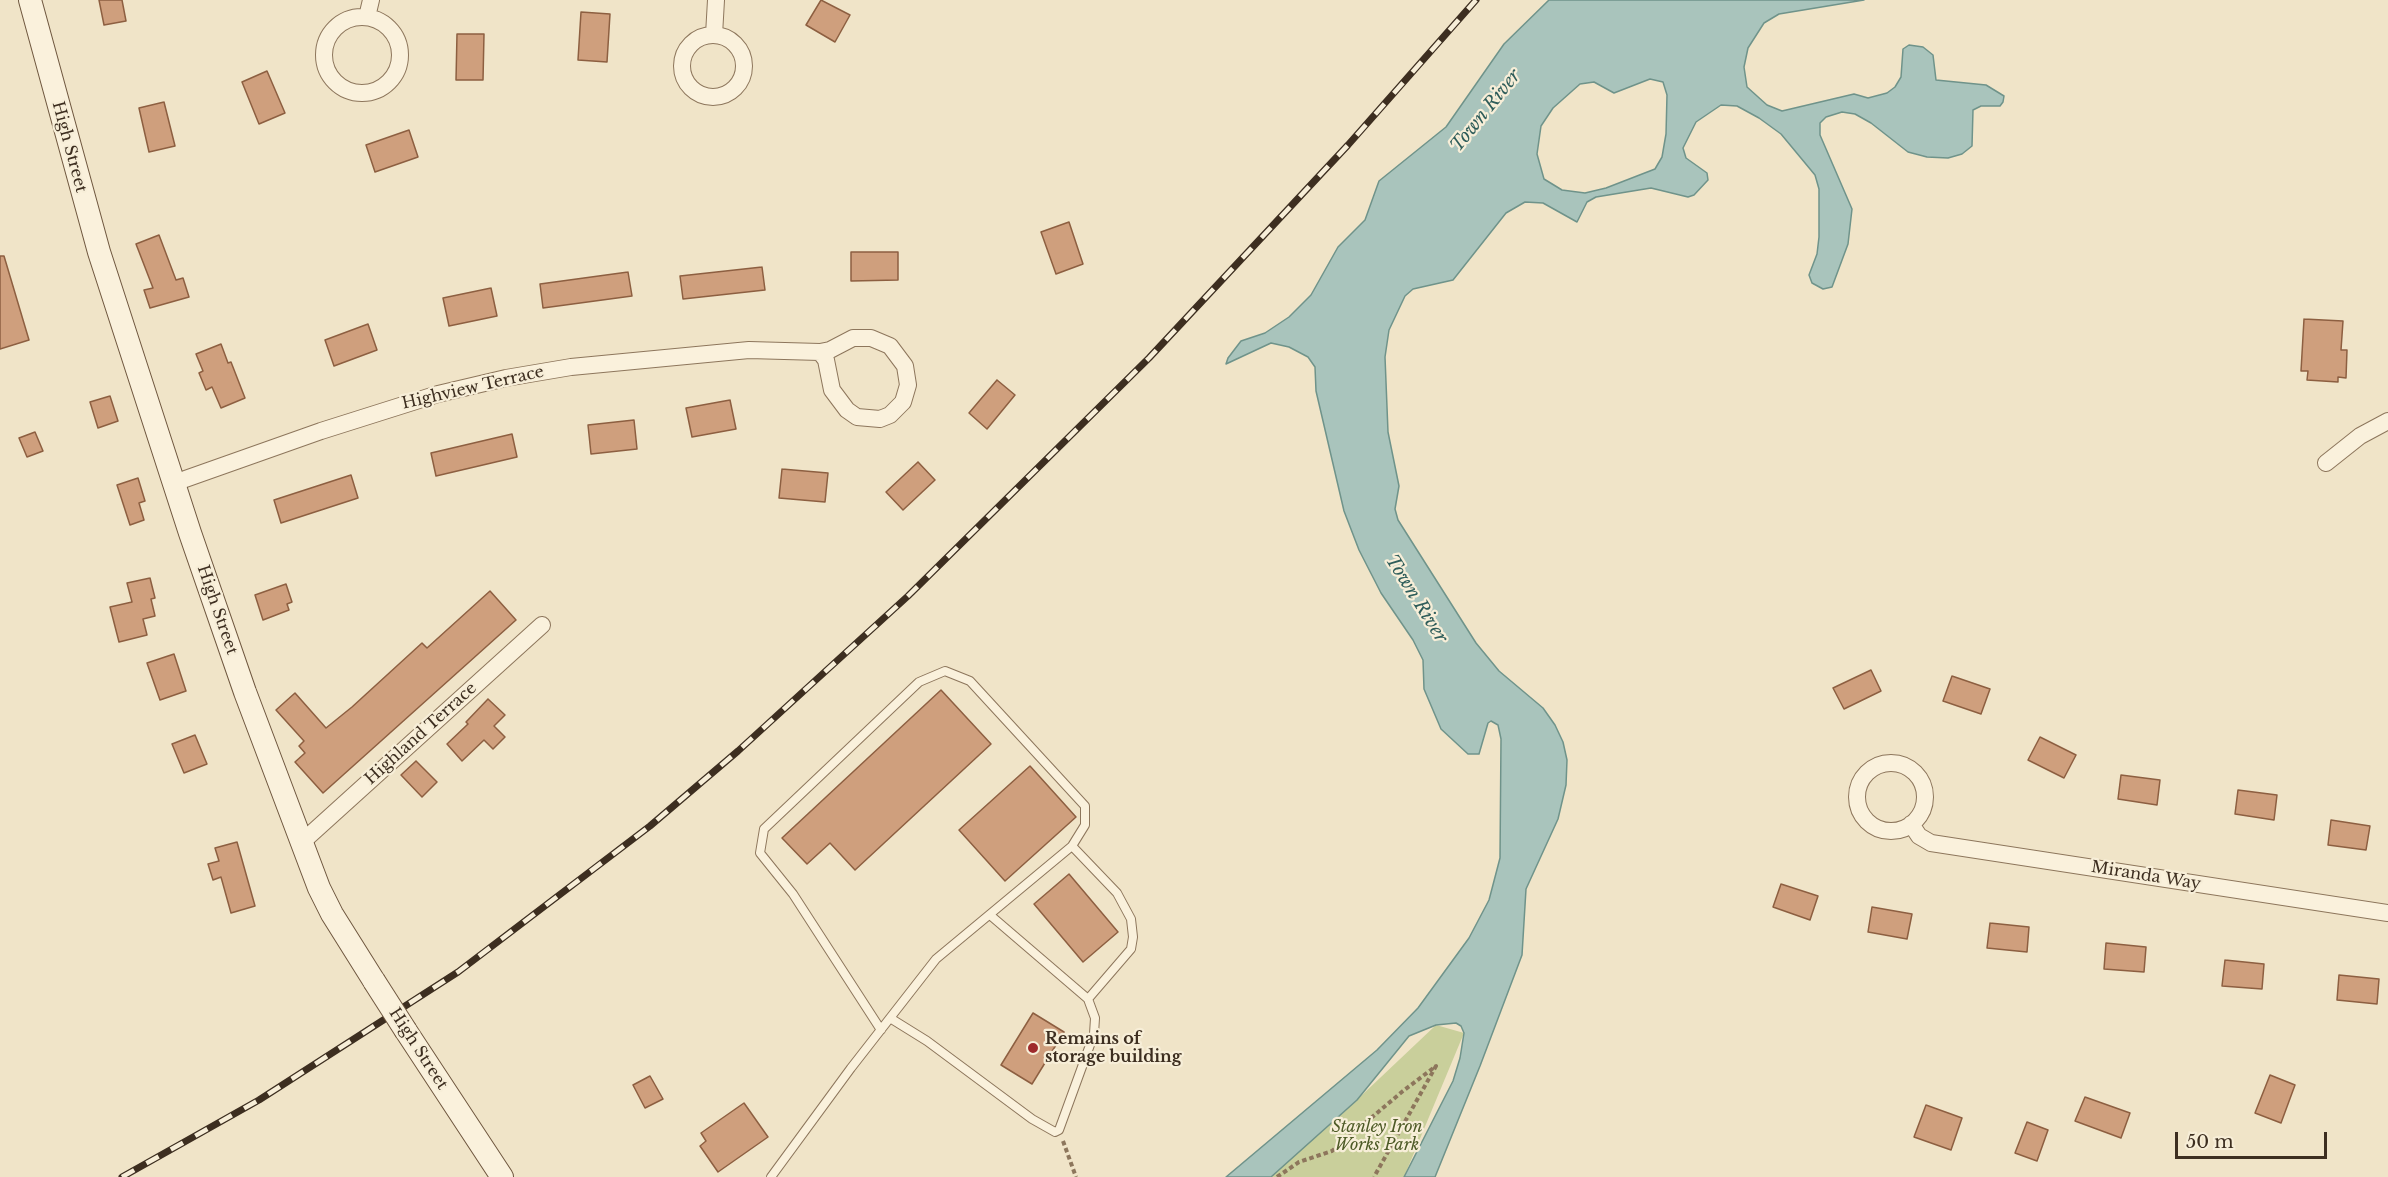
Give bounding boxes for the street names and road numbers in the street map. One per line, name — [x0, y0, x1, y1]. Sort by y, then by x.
street label: High Street — [48, 99, 90, 195]
street label: Highview Terrace — [400, 362, 546, 414]
street label: High Street — [193, 563, 241, 657]
street label: Highland Terrace — [361, 679, 481, 789]
street label: Miranda Way — [2090, 858, 2202, 894]
street label: High Street — [384, 1005, 452, 1093]

